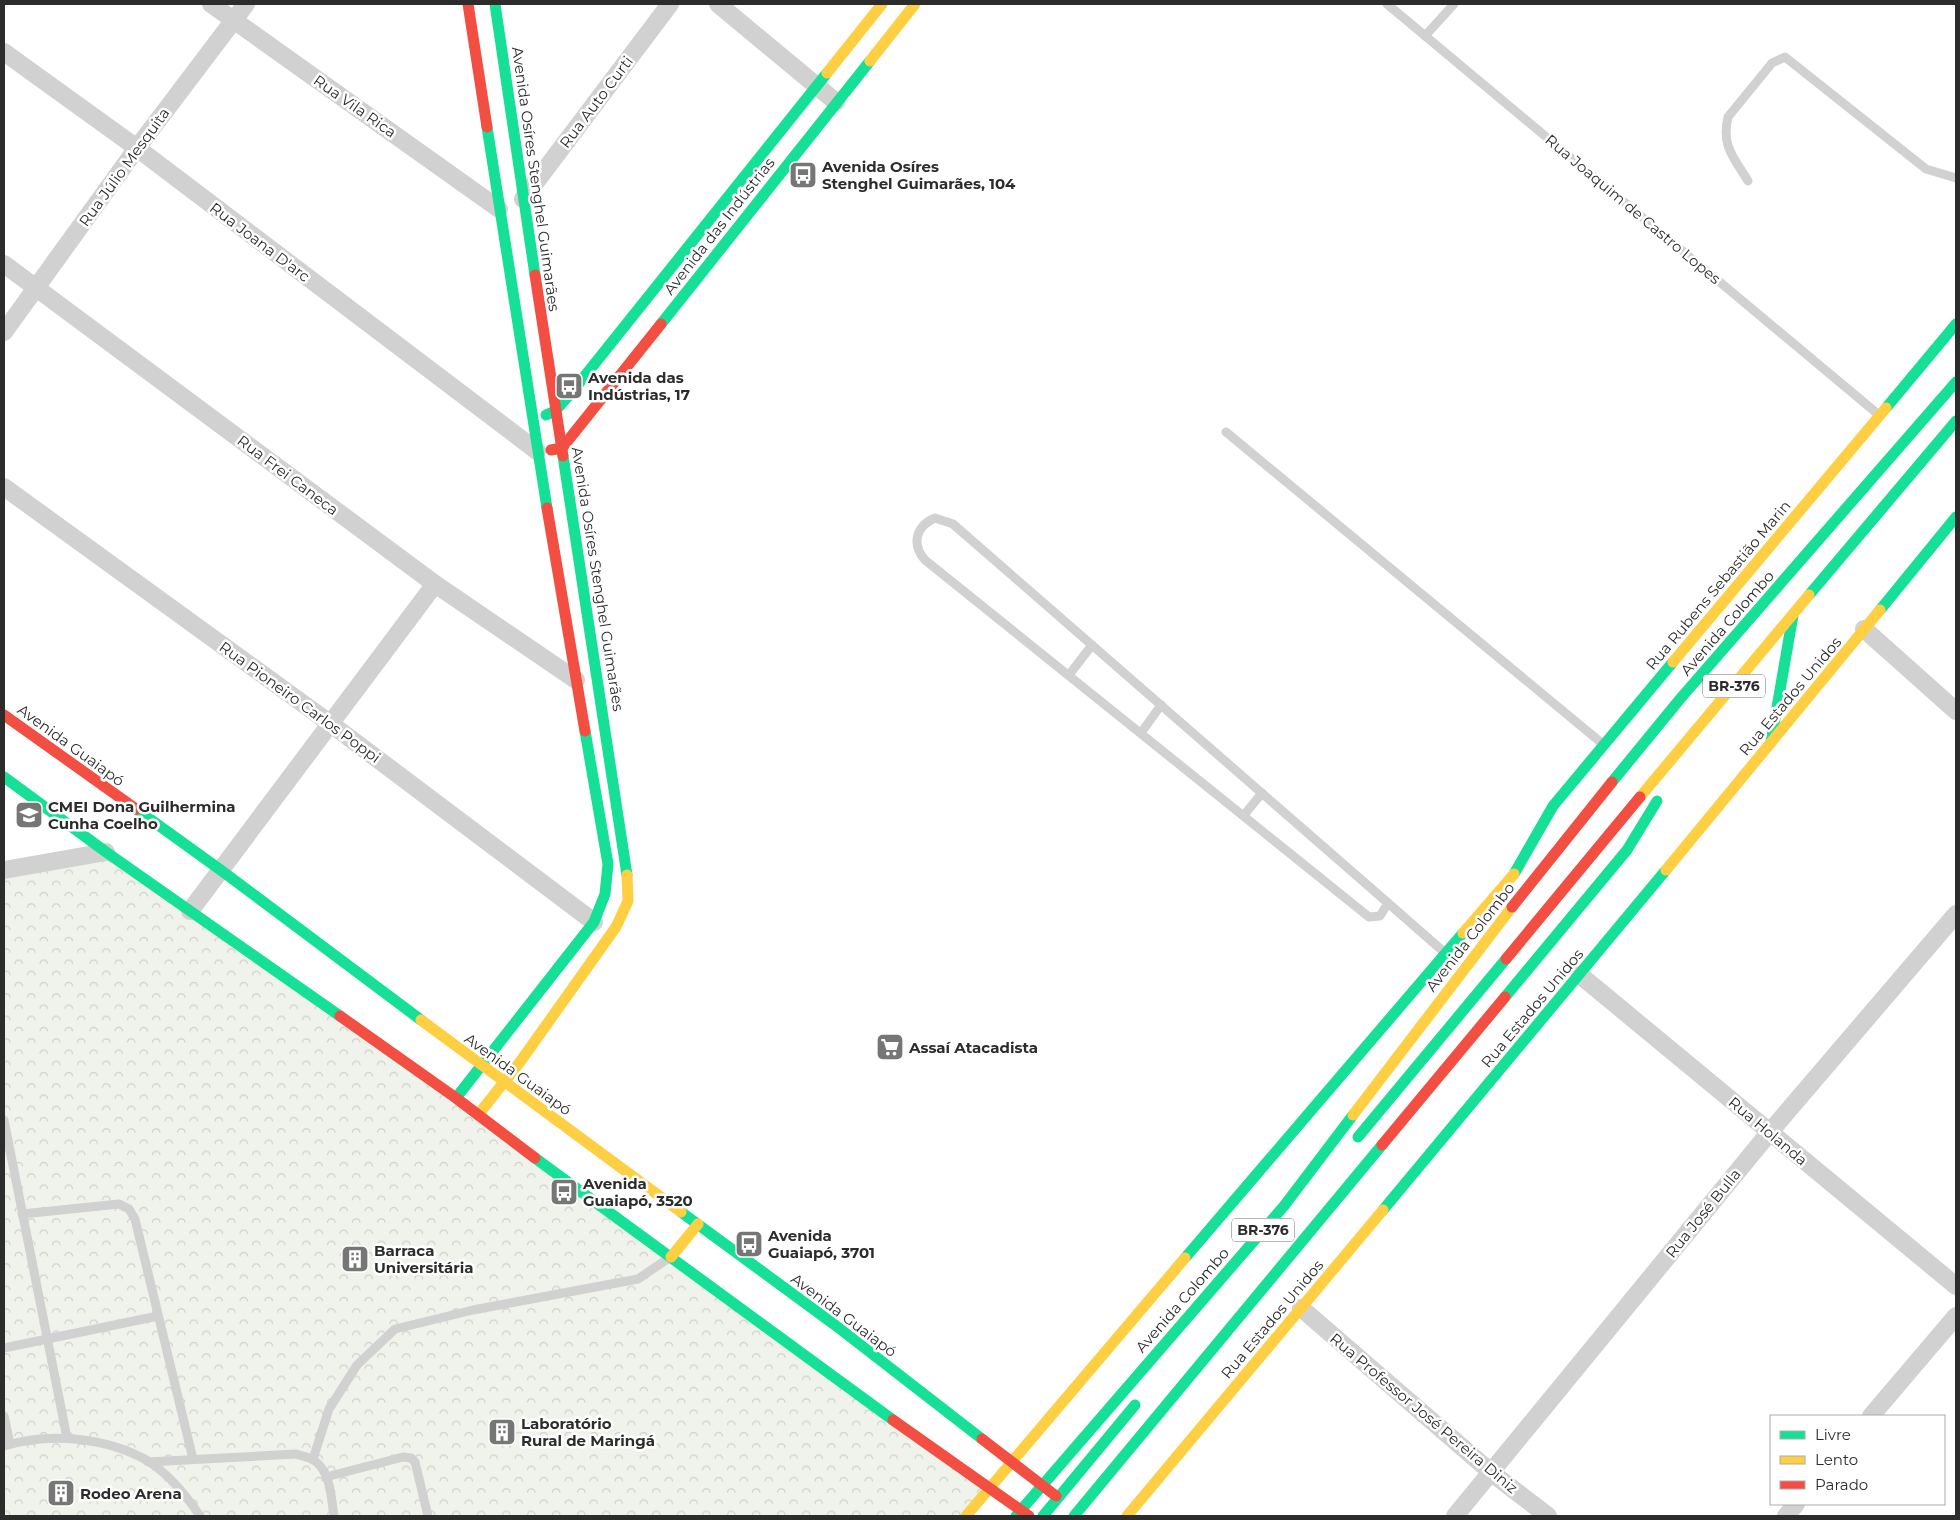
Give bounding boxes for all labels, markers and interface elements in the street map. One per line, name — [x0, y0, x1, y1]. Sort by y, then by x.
street label: Avenida Osíres Stenghel Guimarães — [508, 45, 564, 313]
street label: Rua Auto Curti — [555, 52, 637, 152]
street label: Rua Vila Rica — [310, 70, 400, 142]
street label: Rua Júlio Mesquita — [75, 104, 173, 230]
street label: Rua Joaquim de Castro Lopes — [1541, 130, 1725, 288]
street label: Avenida das Indústrias — [659, 153, 779, 299]
place label: Avenida Osíres Stenghel Guimarães, 104 — [821, 157, 1016, 193]
bus stop icon: Avenida Osíres Stenghel Guimarães, 104 — [788, 160, 818, 190]
street label: Rua Joana D'arc — [206, 198, 314, 286]
place label: Avenida das Indústrias, 17 — [587, 368, 690, 404]
bus stop icon: Avenida das Indústrias, 17 — [554, 371, 584, 401]
street label: Rua Frei Caneca — [234, 431, 342, 519]
street label: Avenida Osíres Stenghel Guimarães — [568, 446, 628, 712]
street label: Rua Rubens Sebastião Marin — [1641, 496, 1795, 674]
street label: Avenida Colombo — [1676, 567, 1778, 679]
street label: Rua Estados Unidos — [1735, 633, 1845, 759]
street label: Rua Pioneiro Carlos Poppi — [216, 637, 384, 767]
road number: BR-376 — [1703, 674, 1765, 698]
street label: Avenida Guaiapó — [14, 700, 128, 790]
place label: CMEI Dona Guilhermina Cunha Coelho — [48, 797, 236, 833]
school or university icon: CMEI Dona Guilhermina Cunha Coelho — [14, 800, 44, 830]
street label: Avenida Colombo — [1422, 879, 1518, 995]
street label: Rua Estados Unidos — [1477, 945, 1587, 1071]
street label: Avenida Guaiapó — [461, 1029, 575, 1119]
supermarket icon: Assaí Atacadista — [875, 1032, 905, 1062]
place label: Assaí Atacadista — [908, 1038, 1038, 1057]
street label: Rua Holanda — [1725, 1092, 1811, 1170]
street label: Rua José Bulla — [1661, 1165, 1745, 1261]
place label: Avenida Guaiapó, 3520 — [582, 1174, 693, 1210]
bus stop icon: Avenida Guaiapó, 3520 — [549, 1177, 579, 1207]
road number: BR-376 — [1232, 1218, 1294, 1242]
place label: Avenida Guaiapó, 3701 — [767, 1226, 875, 1262]
bus stop icon: Avenida Guaiapó, 3701 — [734, 1229, 764, 1259]
place label: Barraca Universitária — [374, 1241, 474, 1277]
building icon: Barraca Universitária — [340, 1244, 370, 1274]
street label: Avenida Colombo — [1131, 1244, 1233, 1356]
street label: Rua Estados Unidos — [1217, 1256, 1327, 1382]
street label: Avenida Guaiapó — [787, 1269, 901, 1361]
street label: Rua Professor José Pereira Diniz — [1326, 1329, 1522, 1497]
place label: Laboratório Rural de Maringá — [521, 1414, 655, 1450]
legend — [1770, 1415, 1945, 1505]
building icon: Laboratório Rural de Maringá — [487, 1417, 517, 1447]
text: Livre — [1815, 1425, 1851, 1444]
text: Lento — [1815, 1450, 1858, 1469]
text: Parado — [1815, 1475, 1868, 1494]
building icon: Rodeo Arena — [46, 1478, 76, 1508]
place label: Rodeo Arena — [80, 1484, 182, 1503]

